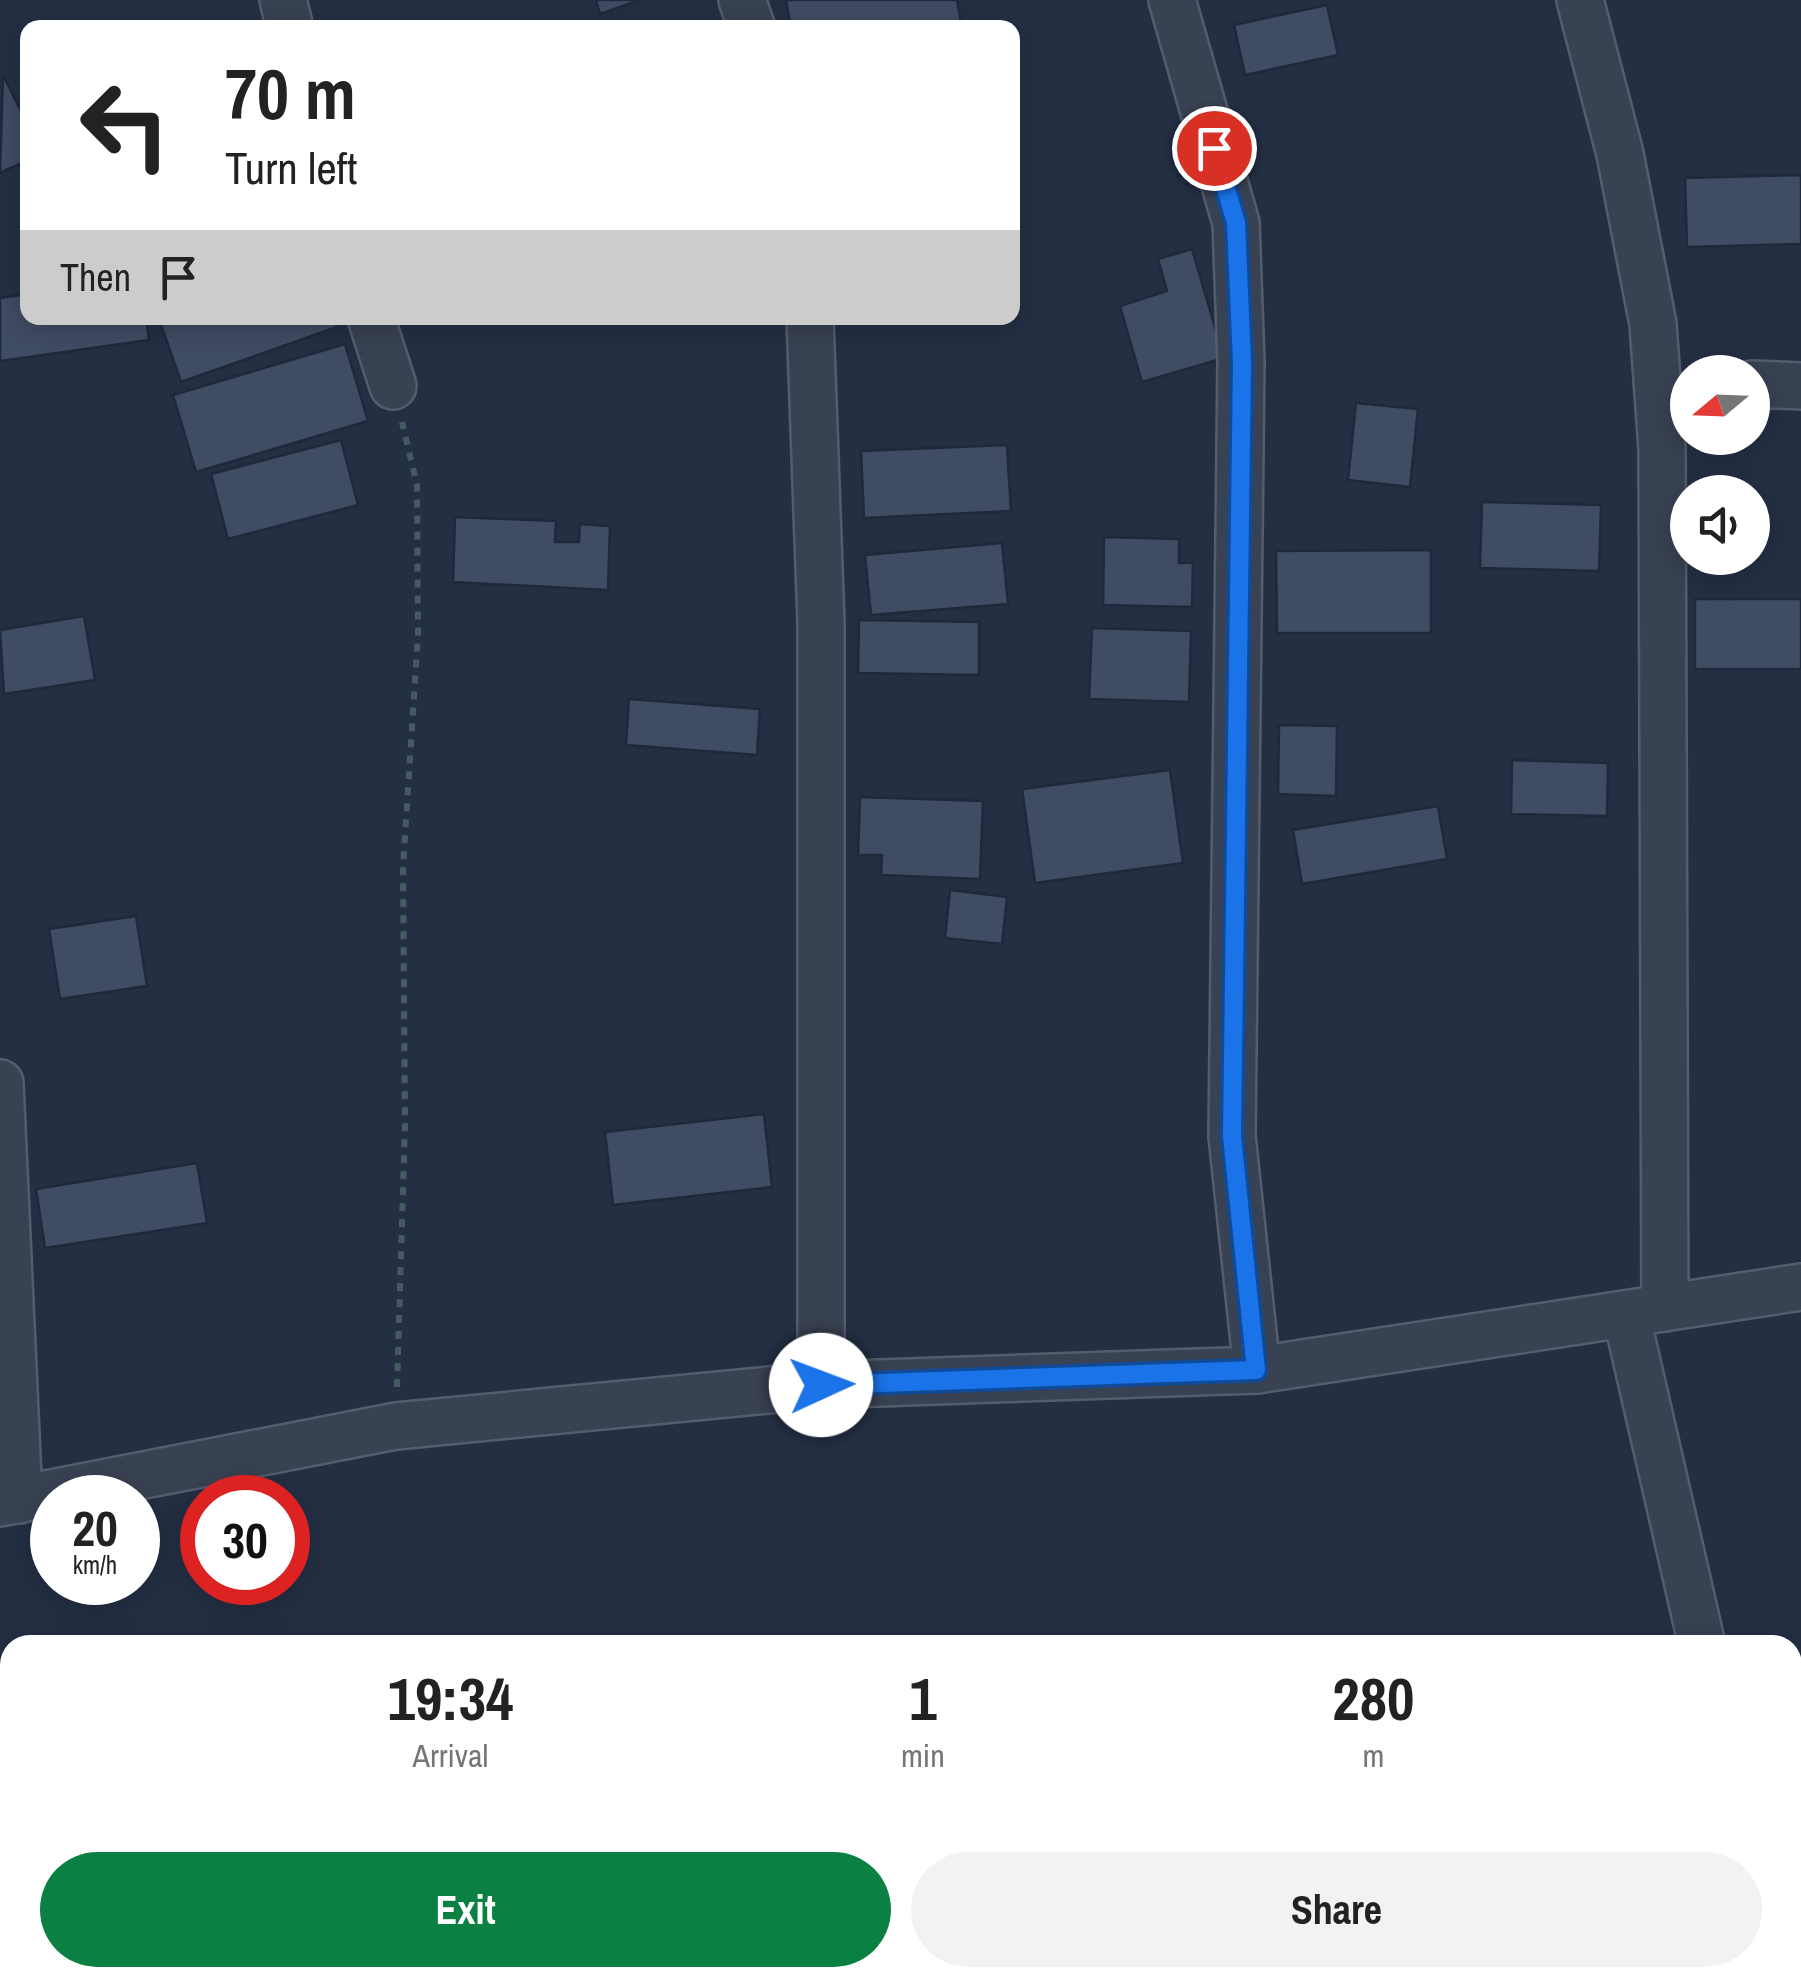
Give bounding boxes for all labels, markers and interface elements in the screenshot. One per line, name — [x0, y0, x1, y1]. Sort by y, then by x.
text: 70 m — [225, 47, 356, 141]
icon: left — [60, 60, 190, 190]
pin — [1172, 106, 1257, 191]
icon: arrive — [1187, 121, 1242, 176]
text: Turn left — [225, 137, 357, 198]
icon: arrive — [151, 250, 206, 305]
text: Then — [60, 252, 131, 303]
north arrow — [1670, 355, 1770, 455]
map controls — [1670, 355, 1770, 575]
button: sound — [1670, 475, 1770, 575]
position arrow — [769, 1333, 873, 1437]
speed limit sign: 30 — [180, 1475, 310, 1605]
text: 20 — [72, 1494, 118, 1562]
text: km/h — [73, 1548, 117, 1582]
text: 19:34 — [388, 1658, 513, 1739]
text: 1 — [909, 1658, 937, 1739]
text: 280 — [1332, 1658, 1414, 1739]
text: Arrival — [413, 1734, 488, 1777]
text: min — [901, 1734, 945, 1777]
text: m — [1362, 1734, 1384, 1777]
button: Exit — [40, 1852, 891, 1967]
button: Share — [911, 1852, 1762, 1967]

